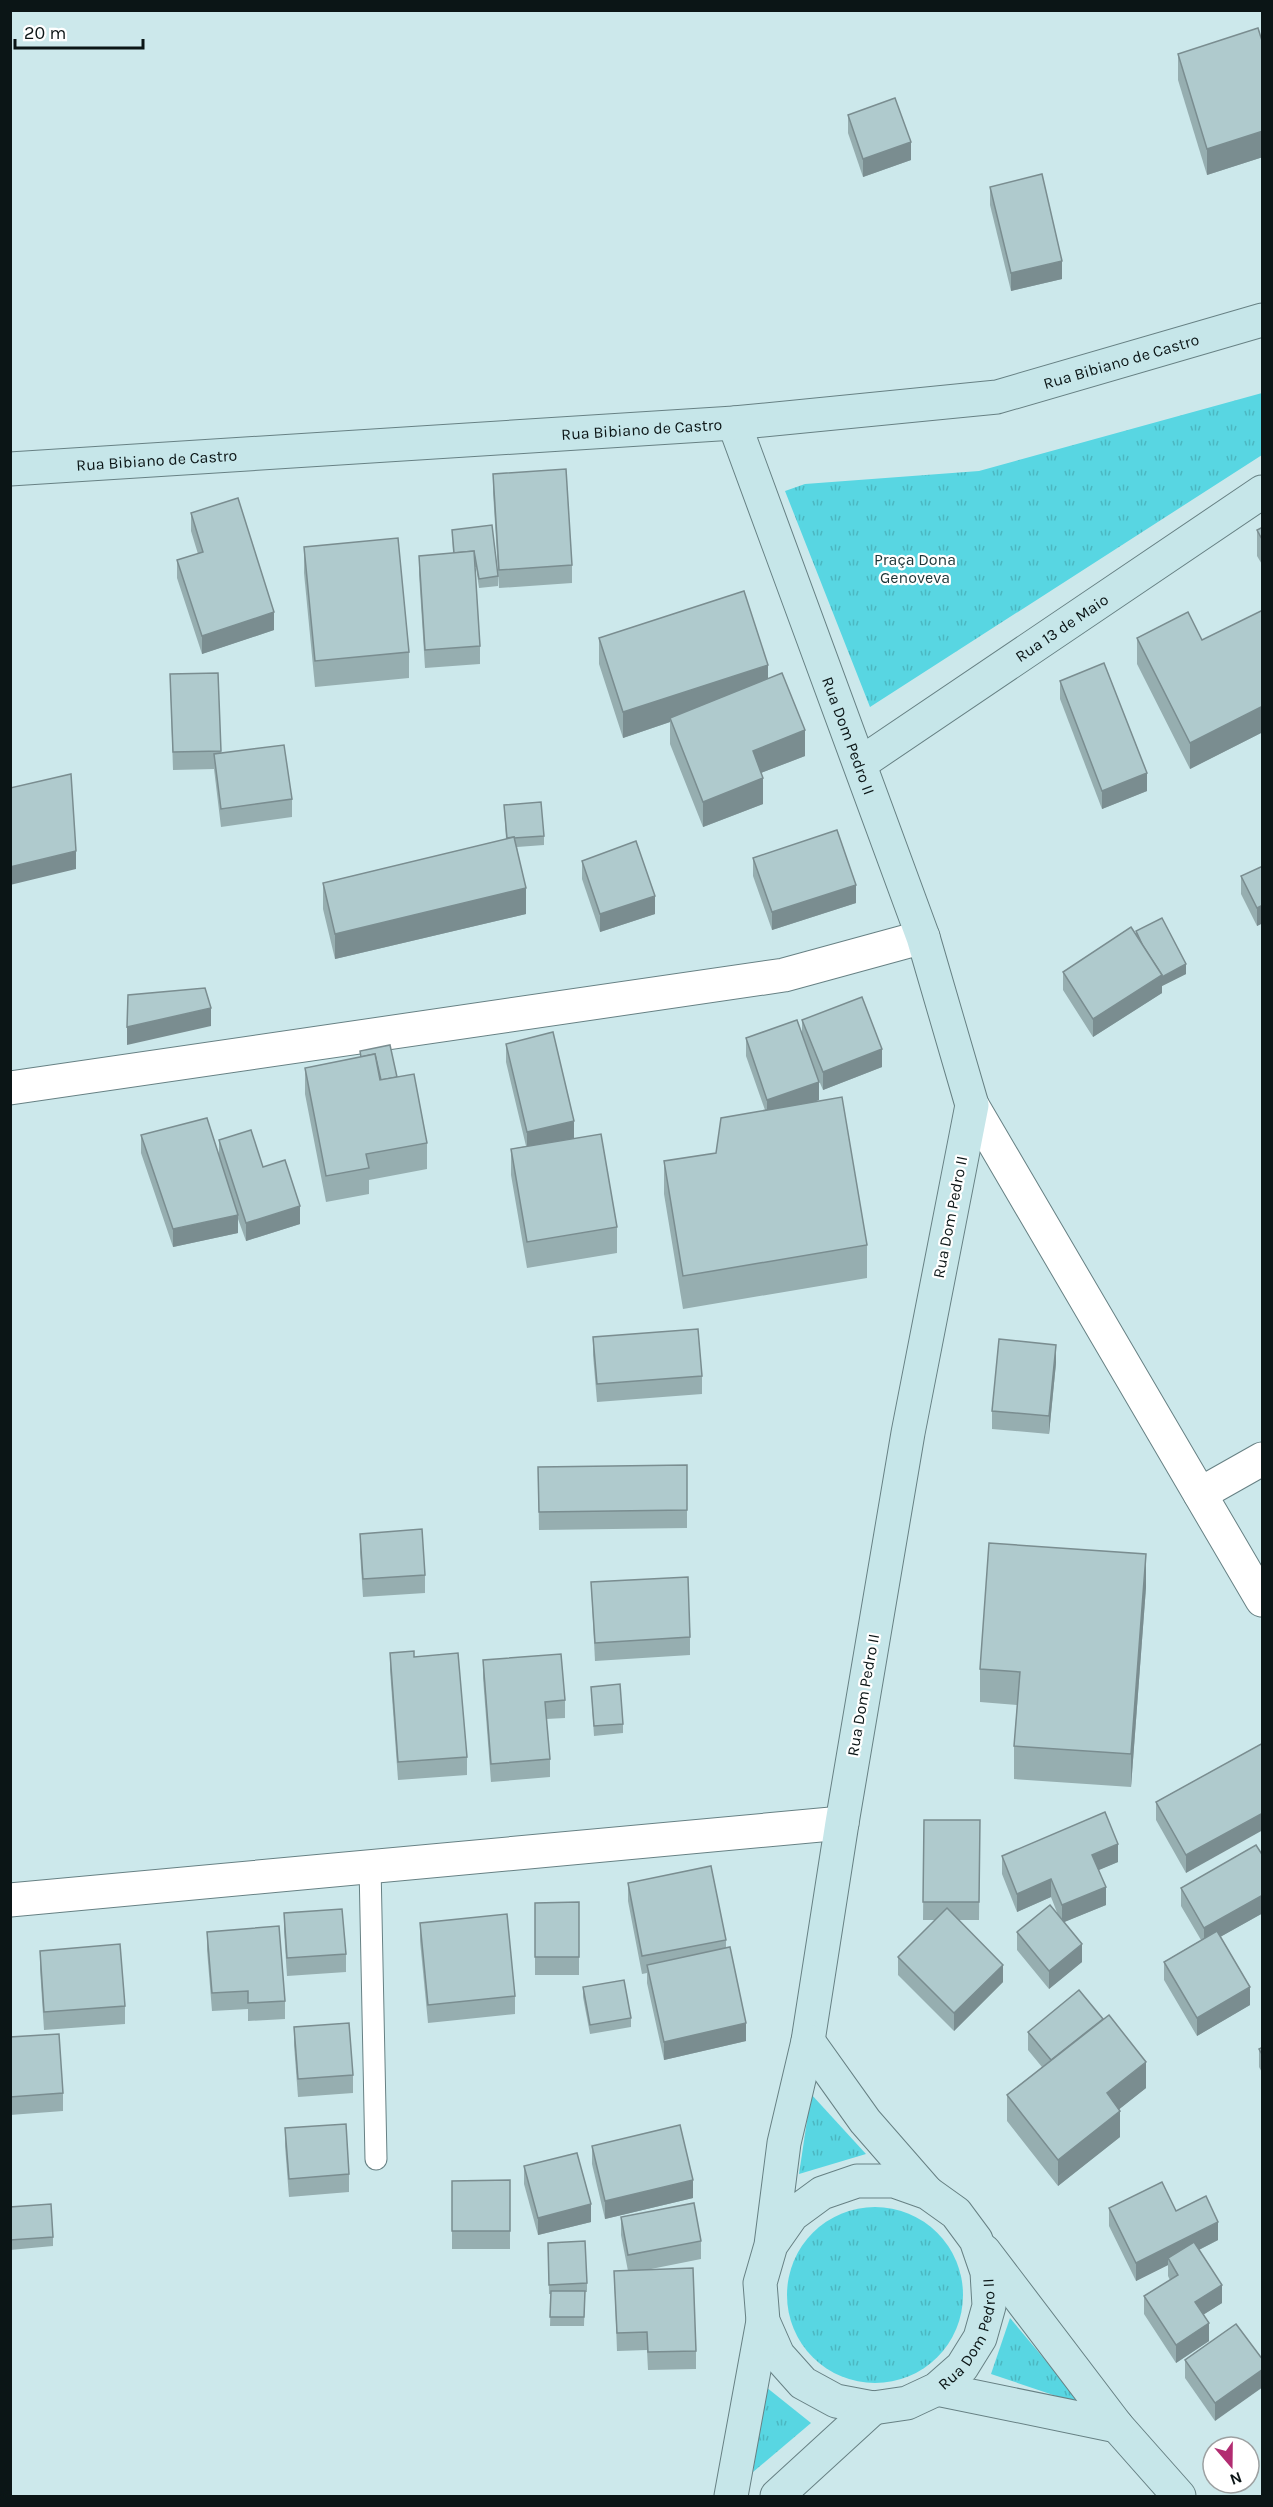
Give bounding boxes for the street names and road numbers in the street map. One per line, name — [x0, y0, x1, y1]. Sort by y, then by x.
street label: Rua Bibiano de Castro — [1041, 329, 1201, 393]
street label: Rua Bibiano de Castro — [561, 414, 723, 443]
street label: Rua Bibiano de Castro — [76, 445, 238, 474]
street label: Rua 13 de Maio — [1011, 589, 1112, 666]
street label: Rua Dom Pedro II — [819, 674, 879, 797]
street label: Rua Dom Pedro II — [929, 1154, 971, 1280]
street label: Rua Dom Pedro II — [843, 1632, 883, 1758]
street label: Rua Dom Pedro II — [934, 2278, 998, 2393]

